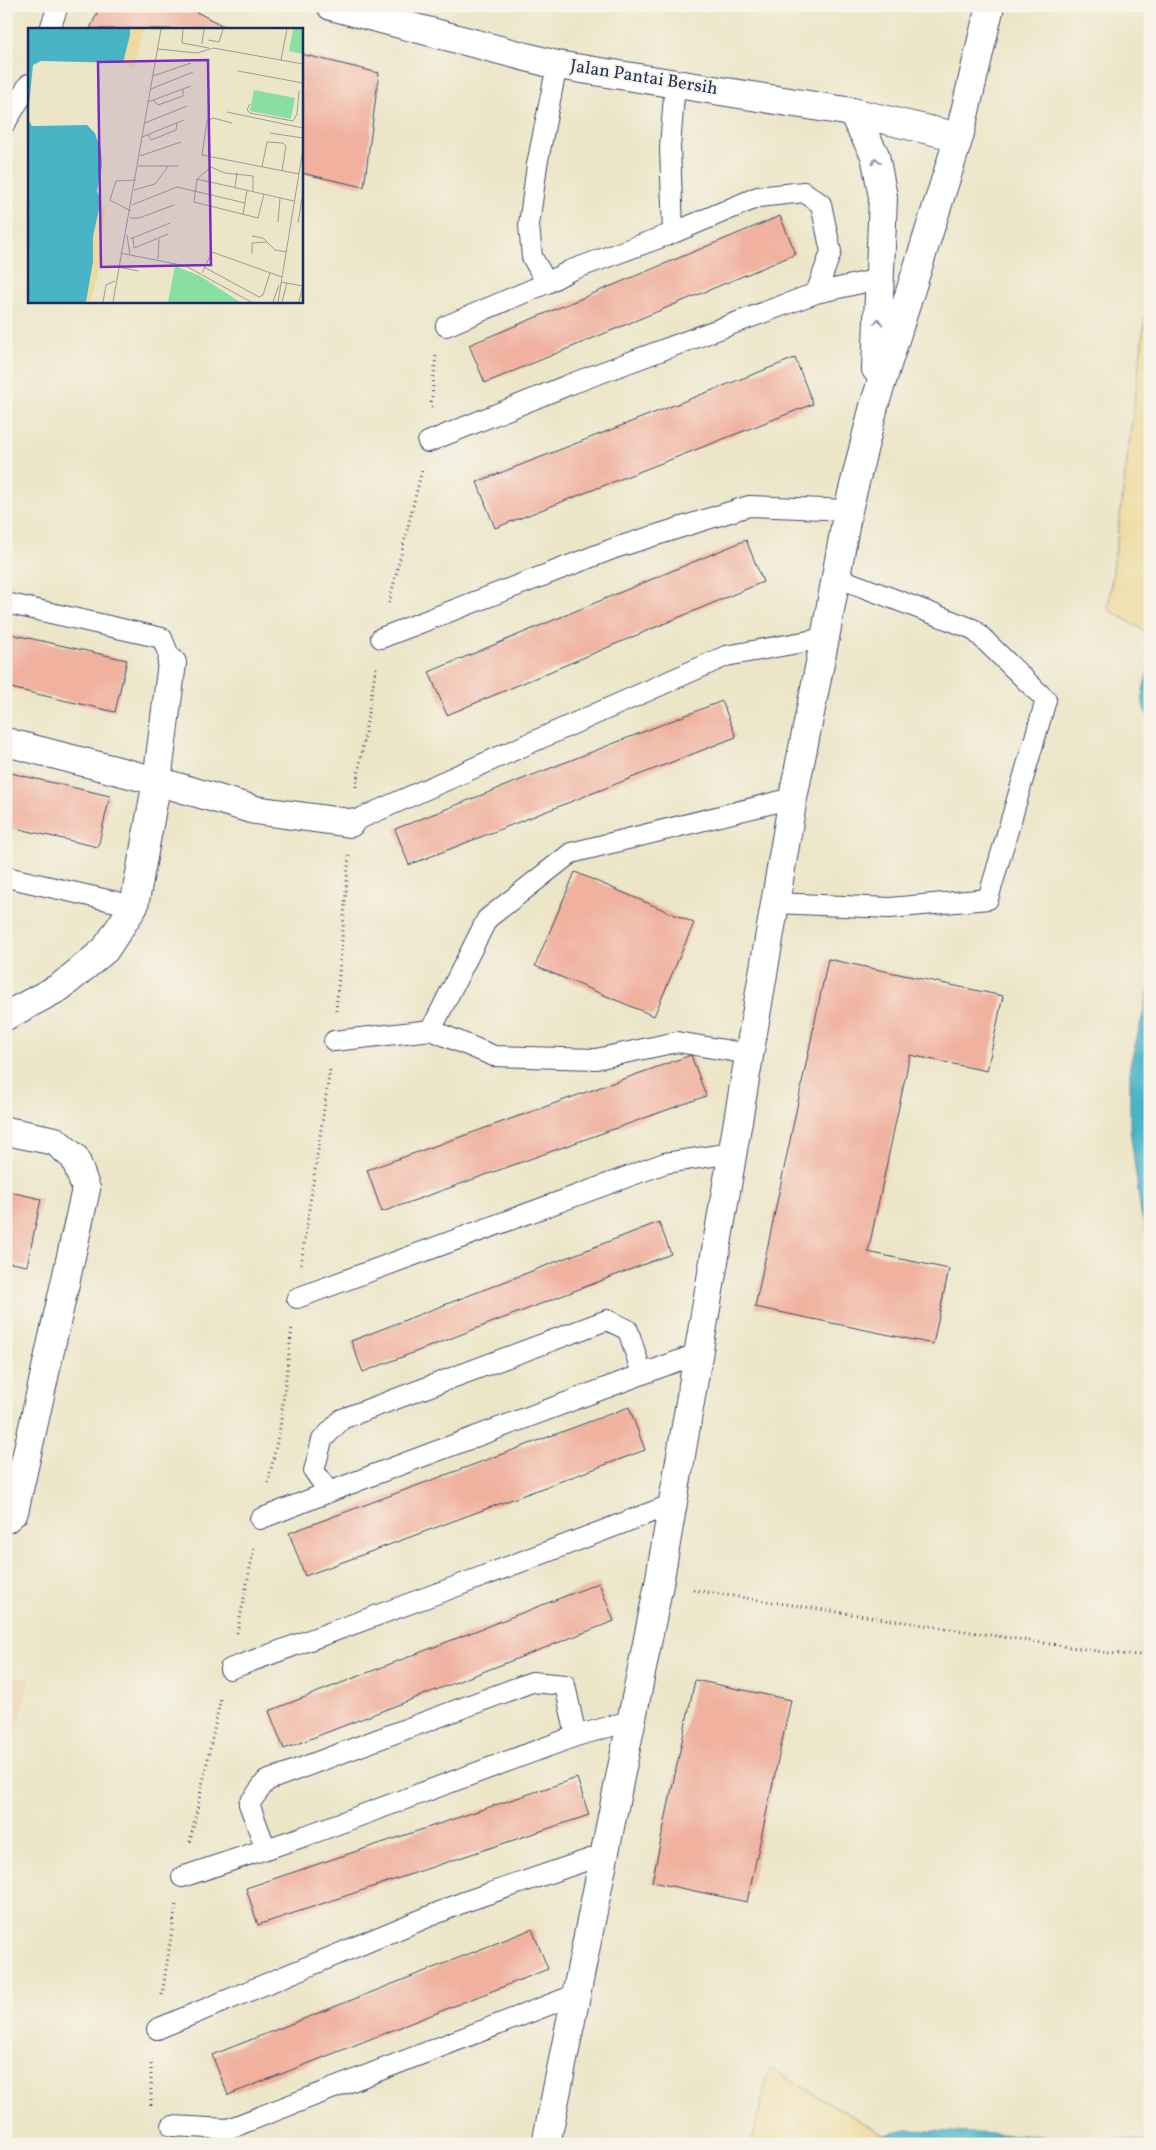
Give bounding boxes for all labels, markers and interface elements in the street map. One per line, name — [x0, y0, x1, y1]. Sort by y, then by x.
inset map — [28, 28, 302, 302]
street label: Jalan Pantai Bersih — [568, 54, 720, 102]
one-way arrow — [871, 156, 882, 165]
one-way arrow — [872, 318, 883, 326]

